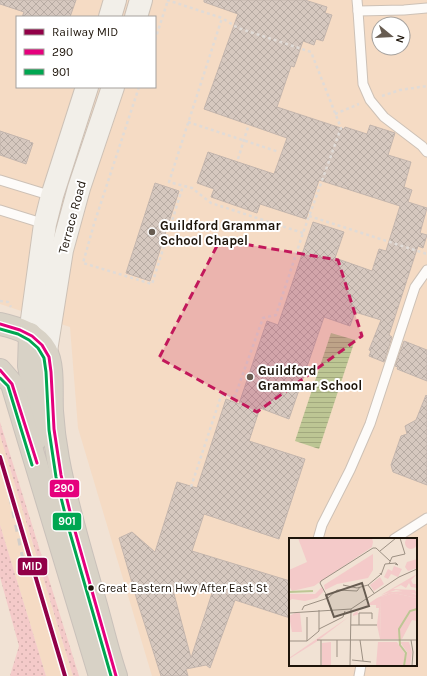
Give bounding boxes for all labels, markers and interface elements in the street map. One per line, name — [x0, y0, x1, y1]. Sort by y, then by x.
legend — [16, 16, 156, 88]
north arrow — [371, 16, 411, 56]
text: Railway MID — [52, 25, 118, 39]
text: N — [393, 33, 407, 45]
text: 290 — [52, 45, 73, 59]
text: 901 — [52, 65, 70, 79]
street label: Terrace Road — [55, 179, 89, 255]
place label: Guildford Grammar School Chapel — [160, 218, 281, 248]
marker: Guildford Grammar School Chapel — [147, 227, 157, 237]
place label: Guildford Grammar School — [258, 363, 362, 393]
marker: Guildford Grammar School — [245, 372, 255, 382]
line badge: 290 — [49, 479, 80, 498]
text: 290 — [54, 482, 74, 495]
line badge: 901 — [52, 512, 82, 531]
text: 901 — [58, 515, 76, 528]
inset map — [289, 538, 417, 666]
line badge: MID — [17, 557, 48, 576]
text: MID — [22, 560, 42, 573]
place label: Great Eastern Hwy After East St — [98, 581, 268, 595]
marker: Great Eastern Hwy After East St — [86, 583, 96, 593]

